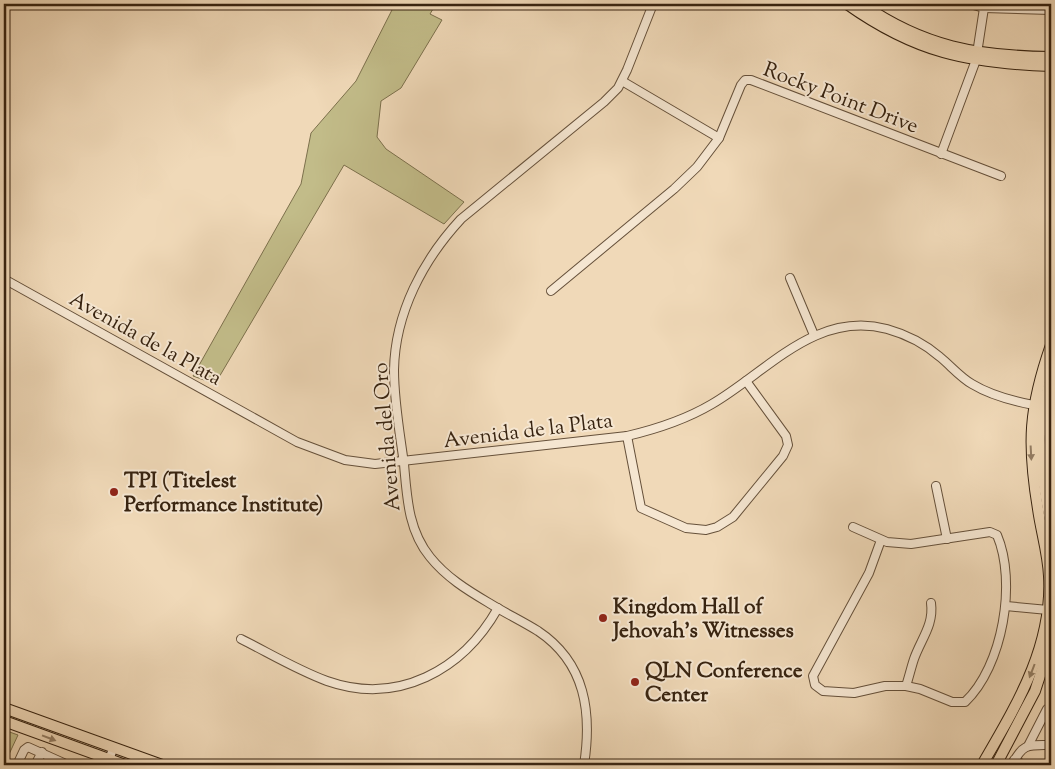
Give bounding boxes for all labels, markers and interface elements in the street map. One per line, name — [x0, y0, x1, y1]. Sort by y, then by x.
street label: Rocky Point Drive — [758, 55, 922, 142]
street label: Avenida de la Plata — [63, 285, 227, 394]
street label: Avenida del Oro — [367, 361, 409, 513]
street label: Avenida de la Plata — [442, 407, 615, 457]
one-way arrow — [1027, 445, 1035, 461]
place label: TPI (Titelest Performance Institute) — [124, 467, 323, 521]
marker: TPI (Titelest Performance Institute) — [108, 486, 120, 498]
place label: Kingdom Hall of Jehovah's Witnesses — [611, 593, 794, 647]
marker: Kingdom Hall of Jehovah's Witnesses — [597, 612, 609, 624]
place label: QLN Conference Center — [645, 657, 803, 711]
one-way arrow — [1028, 663, 1035, 678]
marker: QLN Conference Center — [629, 676, 641, 688]
one-way arrow — [42, 735, 57, 742]

